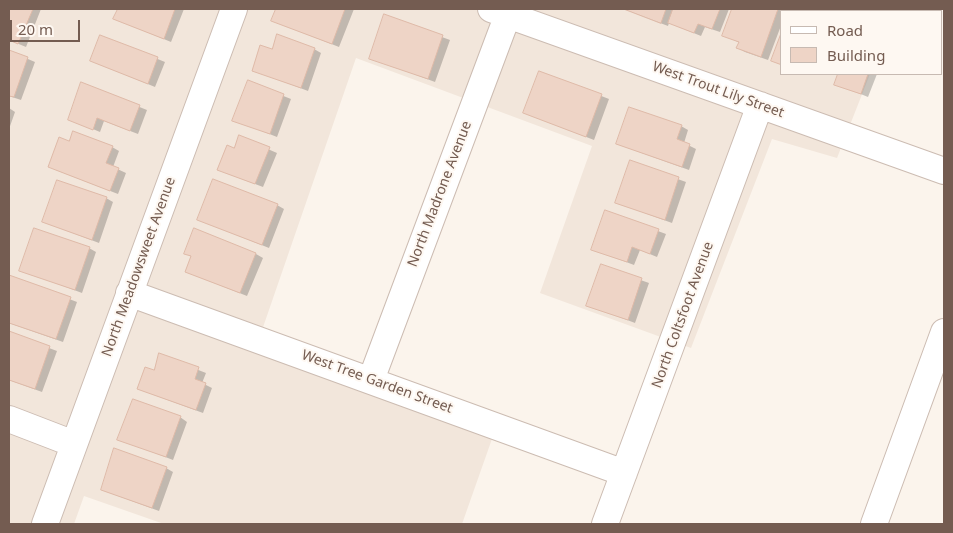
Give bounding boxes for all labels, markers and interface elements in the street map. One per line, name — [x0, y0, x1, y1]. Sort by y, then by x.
scale bar — [12, 10, 82, 42]
legend — [780, 10, 943, 75]
text: 20 m — [18, 19, 53, 39]
text: Road — [827, 20, 863, 40]
text: Building — [827, 45, 885, 65]
street label: West Trout Lily Street — [650, 58, 786, 122]
street label: North Madrone Avenue — [404, 119, 476, 269]
street label: North Meadowsweet Avenue — [99, 175, 179, 359]
street label: North Coltsfoot Avenue — [649, 240, 717, 390]
street label: West Tree Garden Street — [299, 347, 455, 417]

